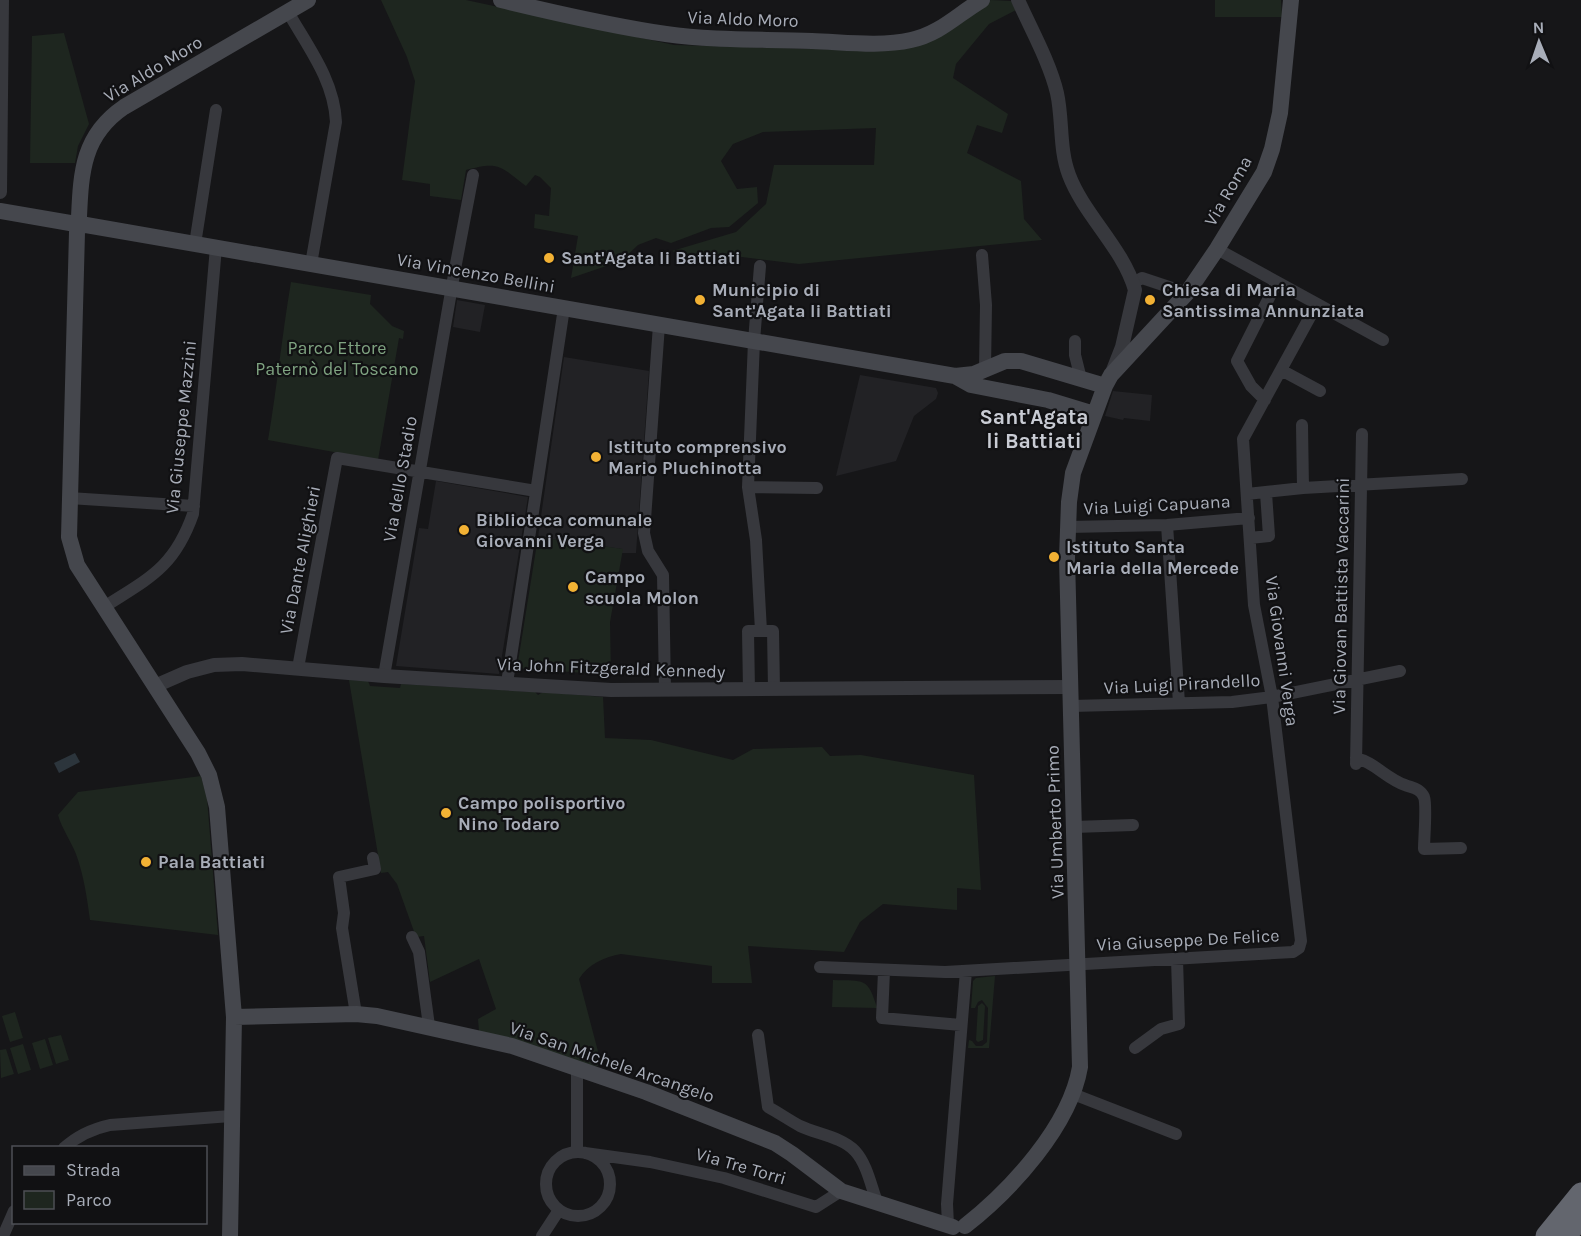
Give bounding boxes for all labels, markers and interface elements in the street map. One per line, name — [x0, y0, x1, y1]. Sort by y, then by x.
street label: Via Aldo Moro — [687, 6, 799, 32]
north arrow — [1509, 12, 1569, 72]
text: N — [1532, 18, 1545, 37]
street label: Via Aldo Moro — [100, 31, 206, 107]
street label: Via Roma — [1199, 152, 1257, 230]
place label: Sant'Agata li Battiati — [561, 247, 741, 269]
street label: Via Vincenzo Bellini — [395, 248, 557, 298]
marker: Sant'Agata li Battiati — [542, 251, 556, 265]
place label: Municipio di Sant'Agata li Battiati — [712, 279, 892, 322]
place label: Chiesa di Maria Santissima Annunziata — [1162, 279, 1364, 322]
marker: Municipio di Sant'Agata li Battiati — [693, 293, 707, 307]
marker: Chiesa di Maria Santissima Annunziata — [1143, 293, 1157, 307]
park label: Parco Ettore Paternò del Toscano — [255, 337, 419, 380]
street label: Via Giuseppe Mazzini — [161, 339, 201, 515]
district label: Sant'Agata li Battiati — [979, 405, 1089, 453]
street label: Via dello Stadio — [378, 414, 422, 544]
place label: Istituto comprensivo Mario Pluchinotta — [608, 436, 787, 479]
marker: Istituto comprensivo Mario Pluchinotta — [589, 450, 603, 464]
street label: Via Giovan Battista Vaccarini — [1328, 477, 1354, 715]
street label: Via Dante Alighieri — [275, 484, 325, 636]
street label: Via Luigi Capuana — [1083, 490, 1231, 520]
place label: Biblioteca comunale Giovanni Verga — [476, 509, 652, 552]
marker: Biblioteca comunale Giovanni Verga — [457, 523, 471, 537]
place label: Istituto Santa Maria della Mercede — [1066, 536, 1239, 579]
marker: Istituto Santa Maria della Mercede — [1047, 550, 1061, 564]
place label: Campo scuola Molon — [585, 566, 699, 609]
street label: Via Giovanni Verga — [1261, 574, 1303, 728]
marker: Campo scuola Molon — [566, 580, 580, 594]
street label: Via John Fitzgerald Kennedy — [496, 653, 726, 683]
street label: Via Luigi Pirandello — [1103, 669, 1261, 699]
street label: Via Umberto Primo — [1041, 745, 1069, 899]
place label: Campo polisportivo Nino Todaro — [458, 792, 626, 835]
marker: Campo polisportivo Nino Todaro — [439, 806, 453, 820]
place label: Pala Battiati — [158, 851, 265, 873]
marker: Pala Battiati — [139, 855, 153, 869]
street label: Via Giuseppe De Felice — [1096, 924, 1280, 956]
street label: Via San Michele Arcangelo — [507, 1017, 717, 1107]
street label: Via Tre Torri — [693, 1143, 789, 1189]
legend — [12, 1146, 207, 1224]
text: Strada — [66, 1159, 121, 1181]
text: Parco — [66, 1189, 112, 1211]

